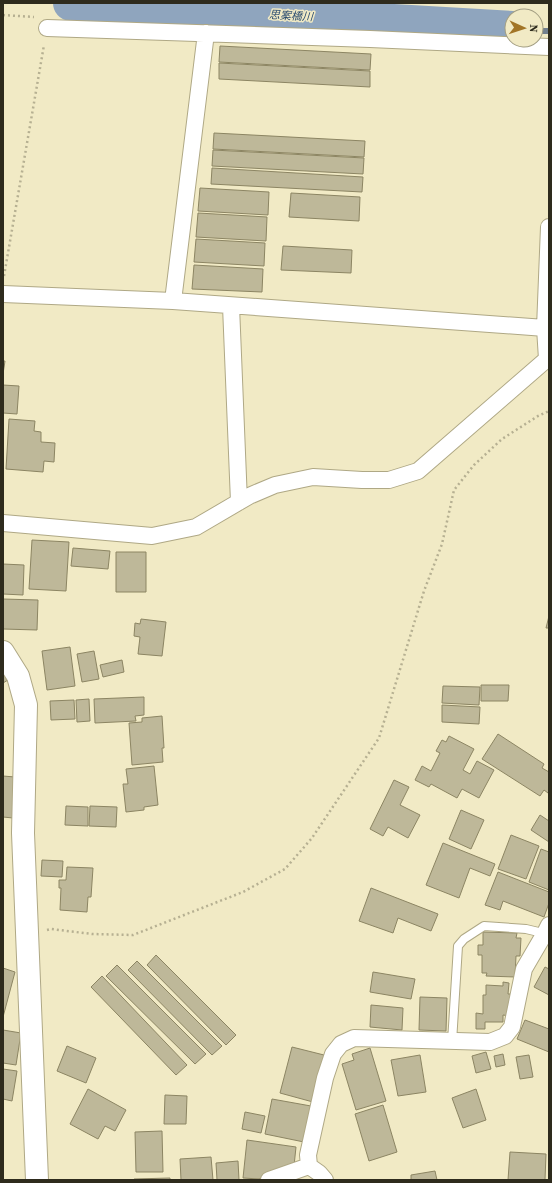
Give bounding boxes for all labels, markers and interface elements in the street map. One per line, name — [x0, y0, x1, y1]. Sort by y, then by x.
water label: 思案橋川 — [269, 7, 314, 25]
north arrow — [504, 8, 544, 48]
text: N — [526, 24, 541, 33]

